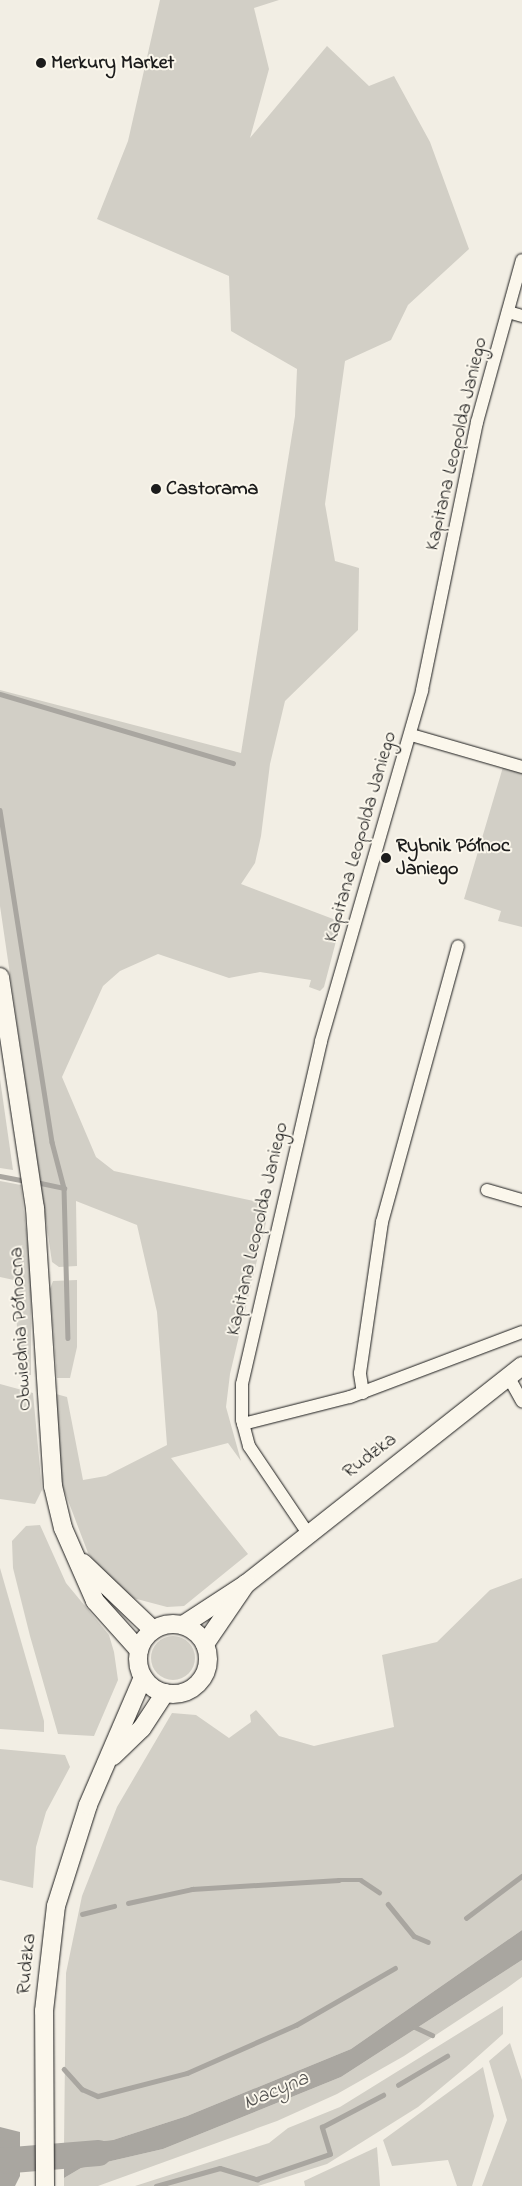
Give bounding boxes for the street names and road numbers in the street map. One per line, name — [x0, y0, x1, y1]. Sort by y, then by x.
street label: Kapitana Leopolda Janiego — [421, 335, 493, 553]
street label: Kapitana Leopolda Janiego — [319, 729, 403, 945]
street label: Kapitana Leopolda Janiego — [222, 1120, 294, 1338]
street label: Obwiednia Północna — [5, 1246, 37, 1412]
street label: Rudzka — [338, 1428, 402, 1484]
street label: Rudzka — [12, 1932, 42, 1996]

